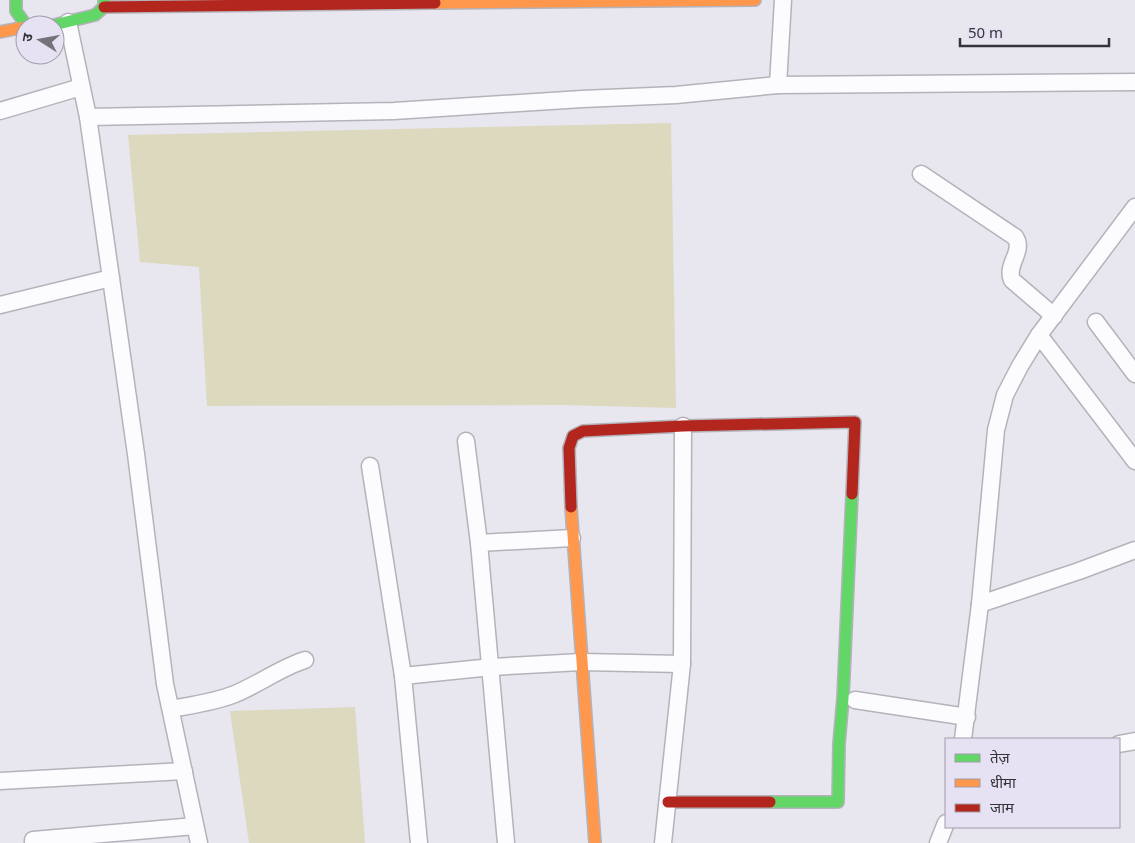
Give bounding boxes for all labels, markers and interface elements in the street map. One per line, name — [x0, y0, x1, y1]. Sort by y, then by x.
north arrow — [15, 15, 65, 65]
scale bar — [960, 15, 1109, 47]
text: 50 m — [968, 22, 1003, 42]
text: उ — [17, 31, 37, 43]
legend — [945, 738, 1120, 828]
text: तेज़ — [990, 747, 1011, 767]
text: धीमा — [990, 772, 1017, 792]
text: जाम — [990, 797, 1015, 817]

